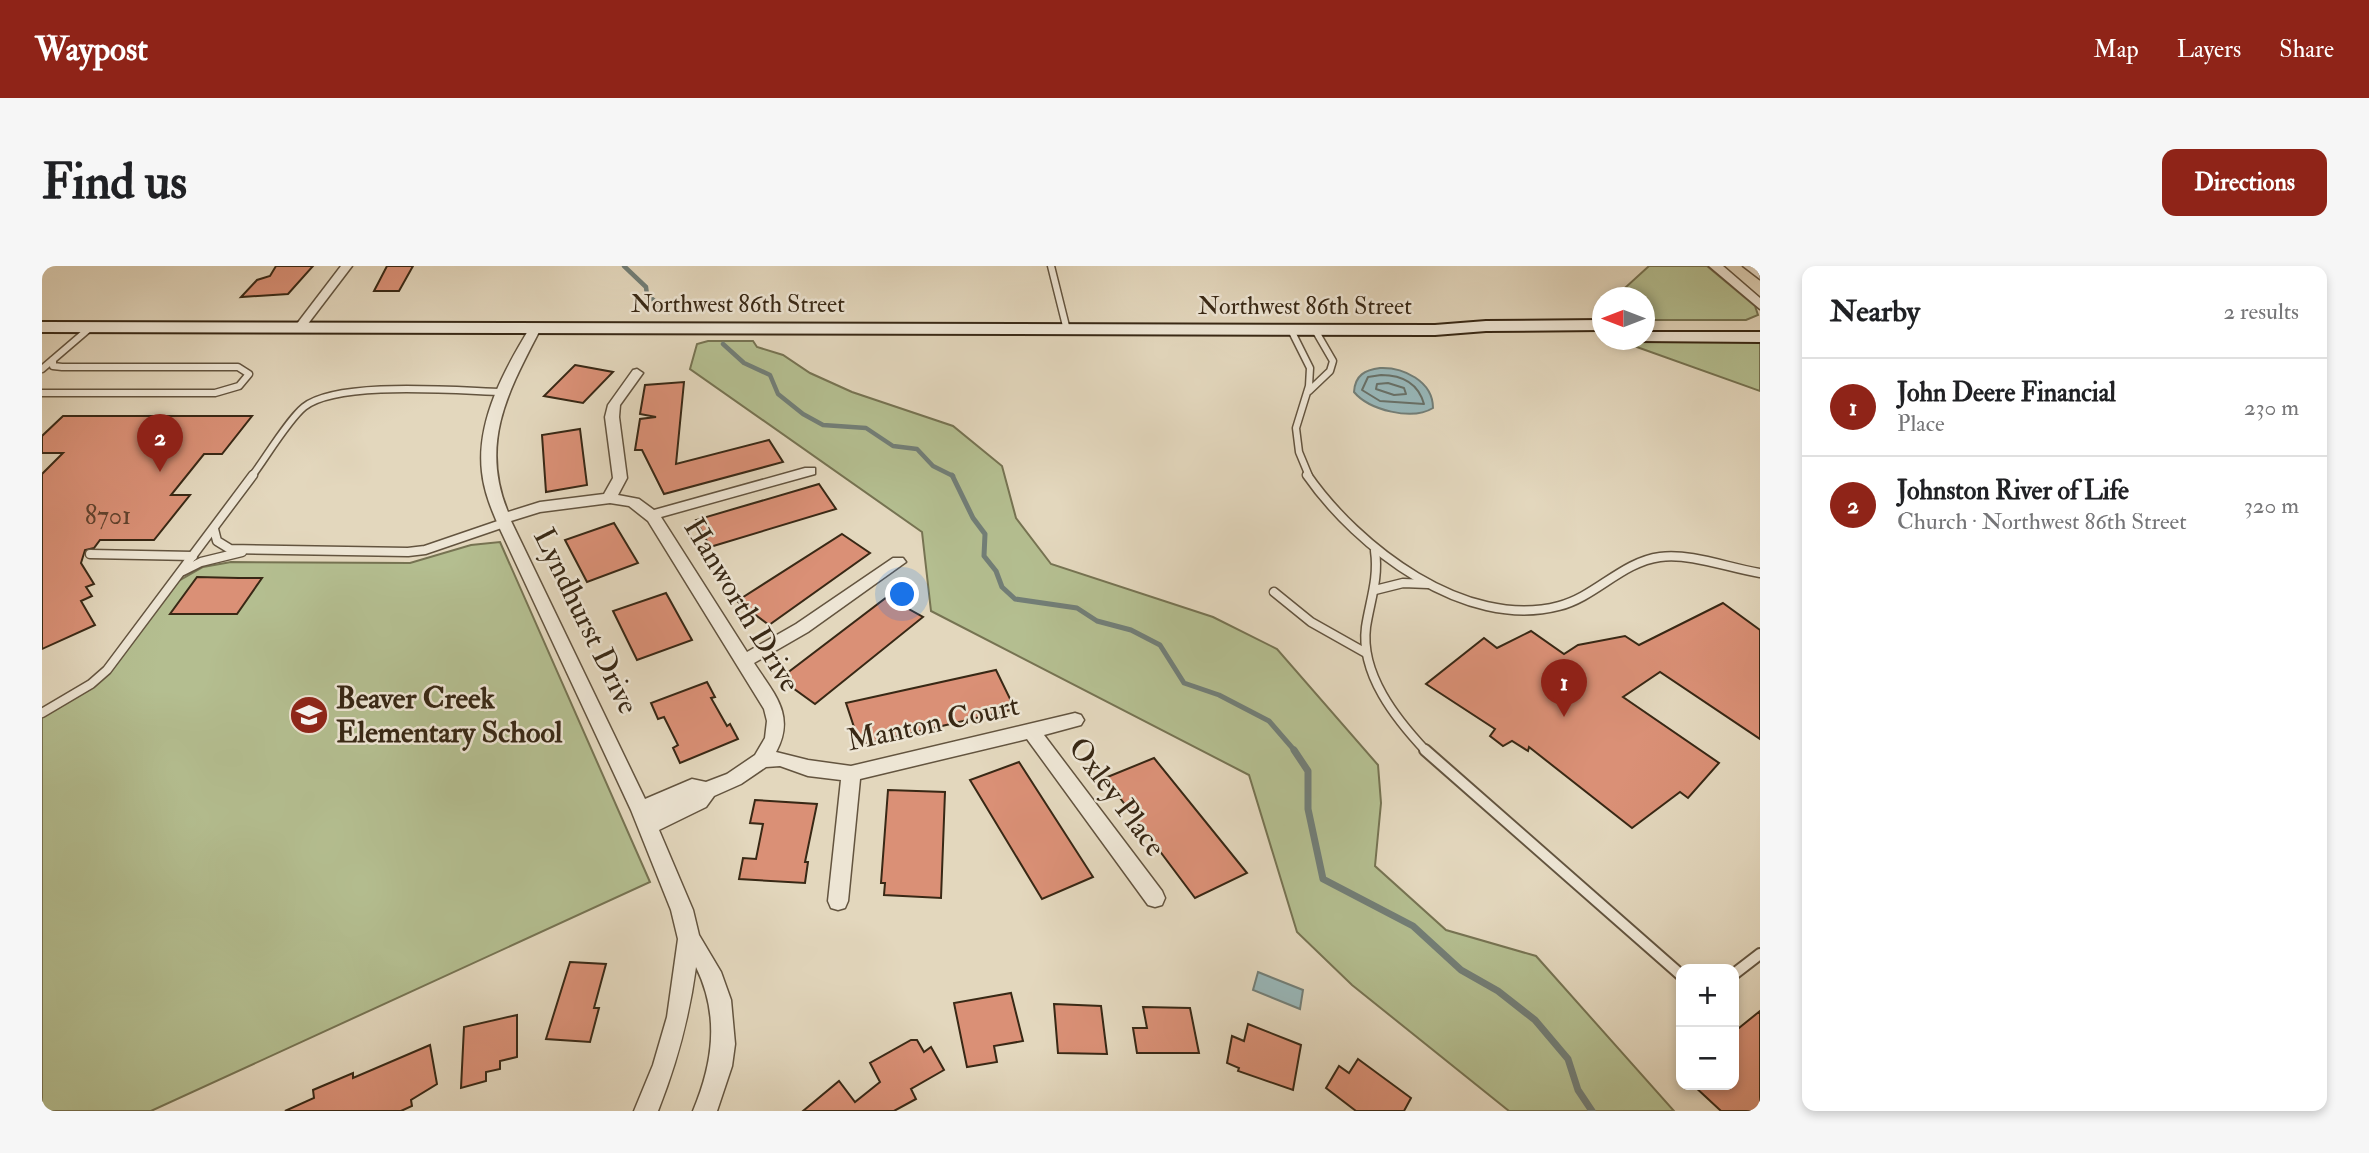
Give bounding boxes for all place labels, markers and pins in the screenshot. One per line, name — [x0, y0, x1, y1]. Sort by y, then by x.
pin: 2 — [137, 414, 183, 472]
pin: 1 — [1541, 659, 1587, 717]
place label: Beaver Creek Elementary School — [336, 680, 563, 751]
school or university icon: Beaver Creek Elementary School — [288, 694, 330, 736]

